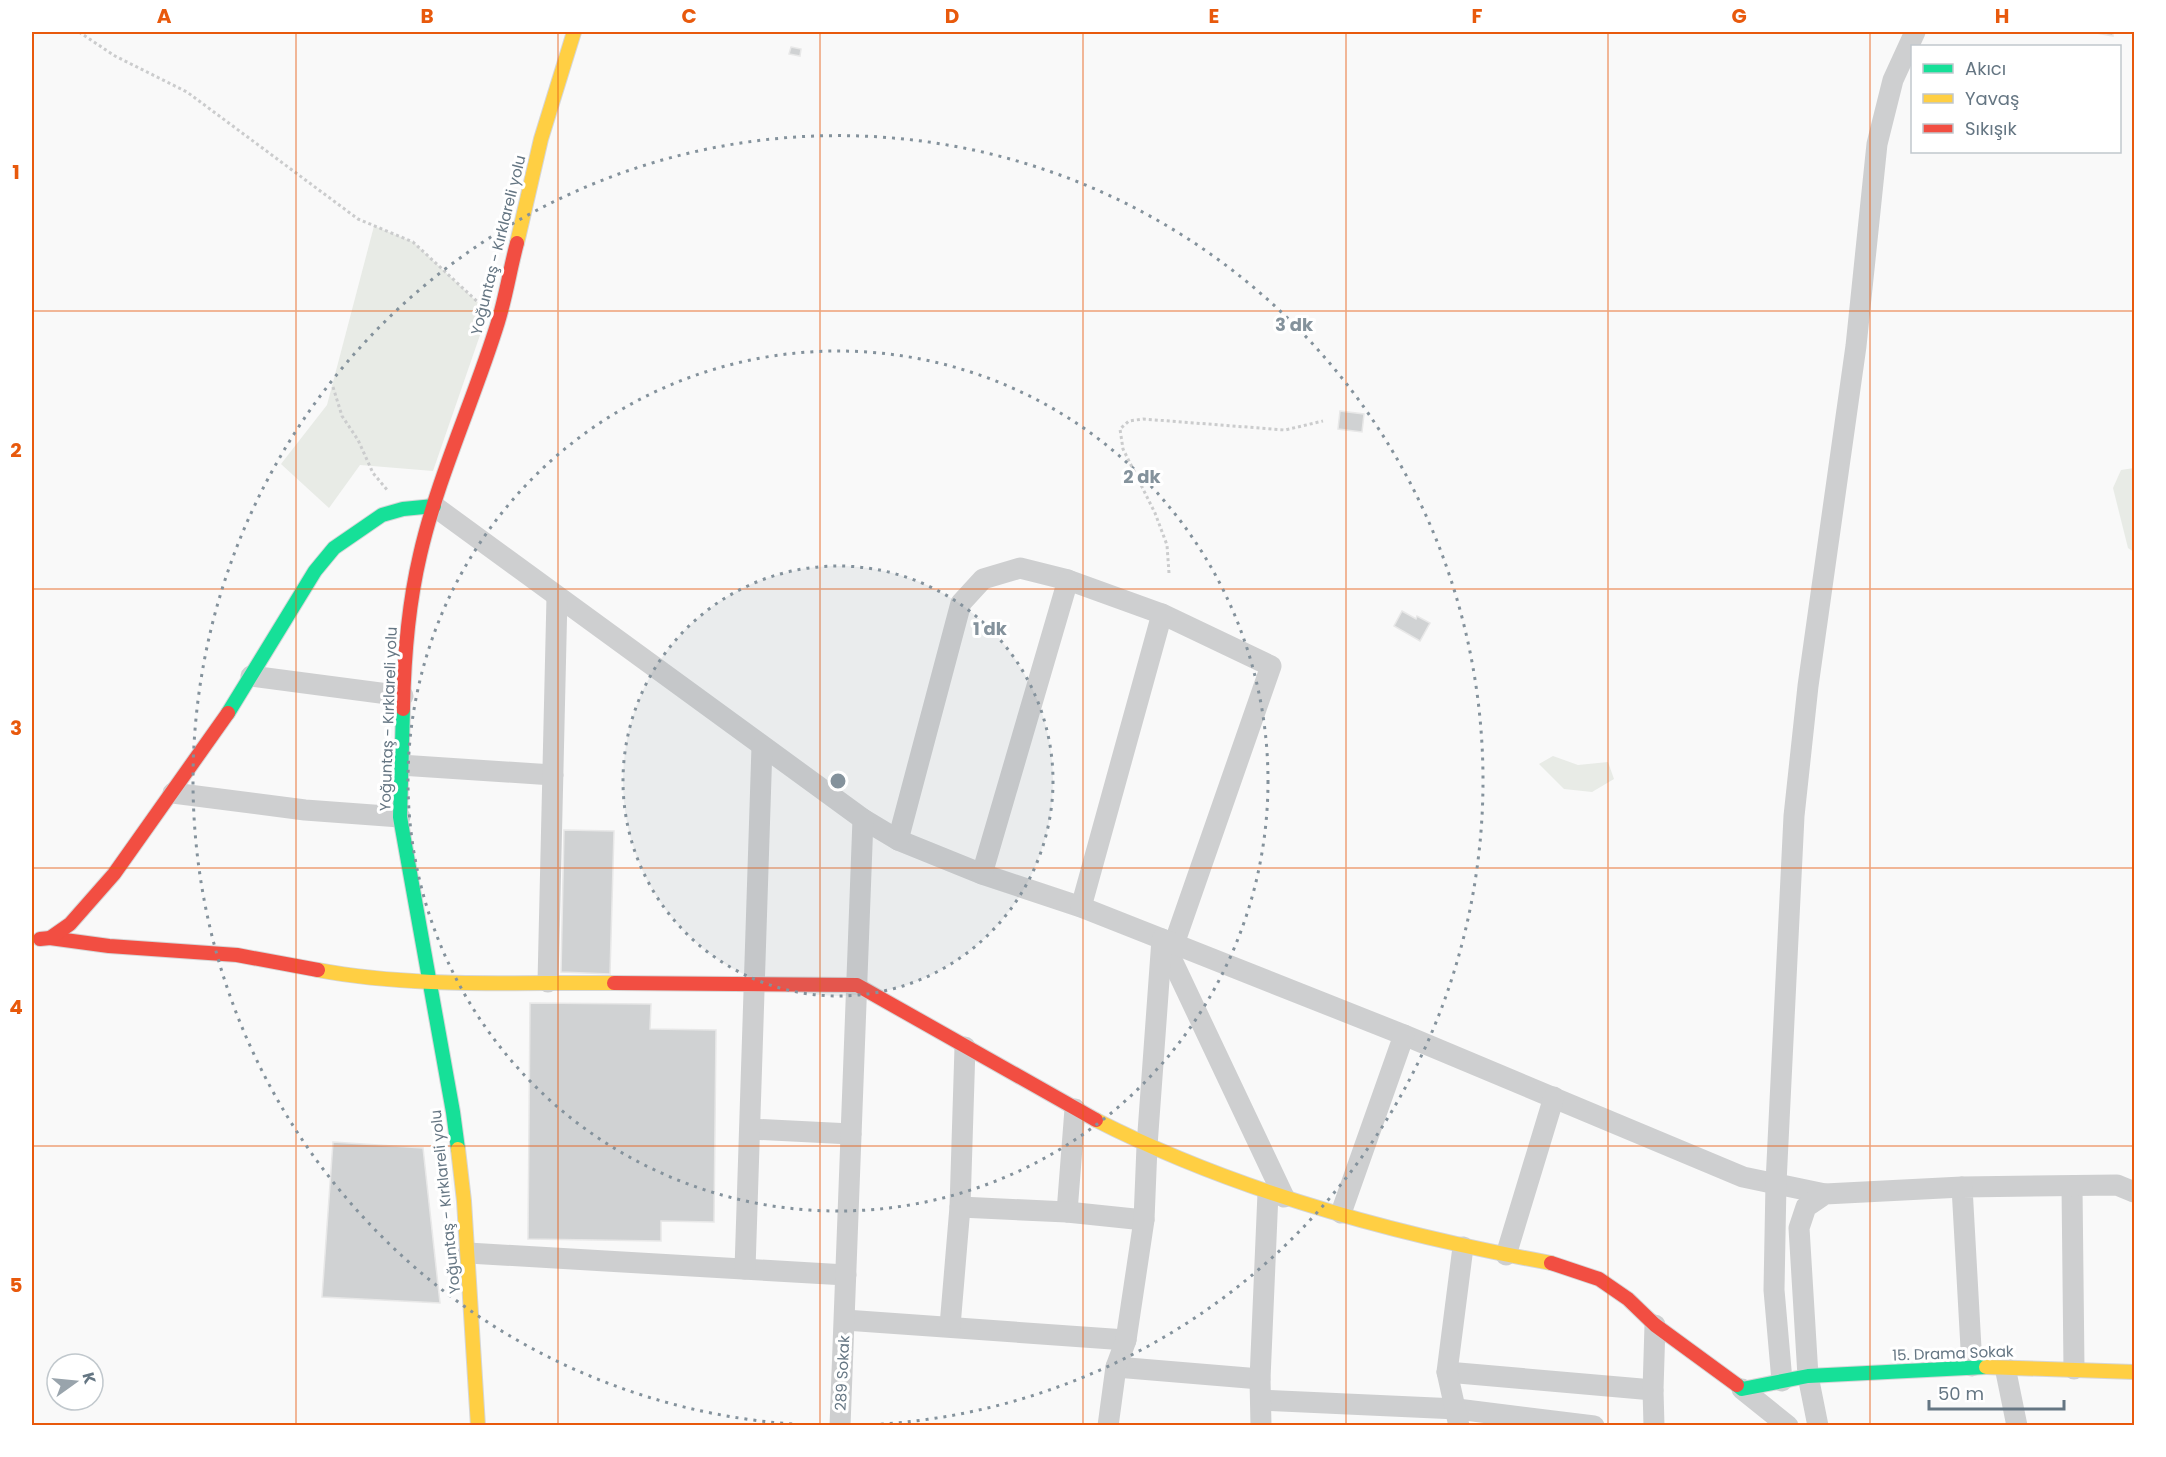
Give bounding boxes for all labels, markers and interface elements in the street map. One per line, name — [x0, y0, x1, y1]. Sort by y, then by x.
text: A — [157, 2, 172, 30]
text: B — [420, 2, 434, 30]
text: C — [681, 2, 697, 30]
text: D — [945, 2, 959, 30]
text: E — [1209, 2, 1219, 30]
text: F — [1472, 2, 1483, 30]
text: G — [1731, 2, 1747, 30]
text: H — [1995, 2, 2009, 30]
legend — [1911, 45, 2121, 153]
text: Akıcı — [1965, 56, 2006, 81]
text: Yavaş — [1965, 86, 2019, 111]
text: Sıkışık — [1965, 116, 2018, 141]
street label: Yoğuntaş - Kırklareli yolu — [465, 153, 531, 337]
text: 1 — [12, 158, 20, 186]
text: 3 dk — [1275, 312, 1314, 337]
text: 2 — [10, 436, 22, 464]
text: 2 dk — [1123, 464, 1162, 489]
text: 1 dk — [973, 616, 1008, 641]
street label: Yoğuntaş - Kırklareli yolu — [374, 626, 402, 812]
text: 3 — [10, 714, 22, 742]
centre of rings — [828, 771, 848, 791]
text: 4 — [9, 993, 23, 1021]
street label: Yoğuntaş - Kırklareli yolu — [425, 1109, 465, 1295]
text: 5 — [10, 1271, 23, 1299]
street label: 289 Sokak — [830, 1334, 854, 1411]
street label: 15. Drama Sokak — [1892, 1340, 2014, 1366]
north arrow — [45, 1352, 105, 1412]
text: K — [76, 1370, 102, 1387]
scale bar — [1929, 1373, 2064, 1411]
text: 50 m — [1938, 1381, 1984, 1406]

